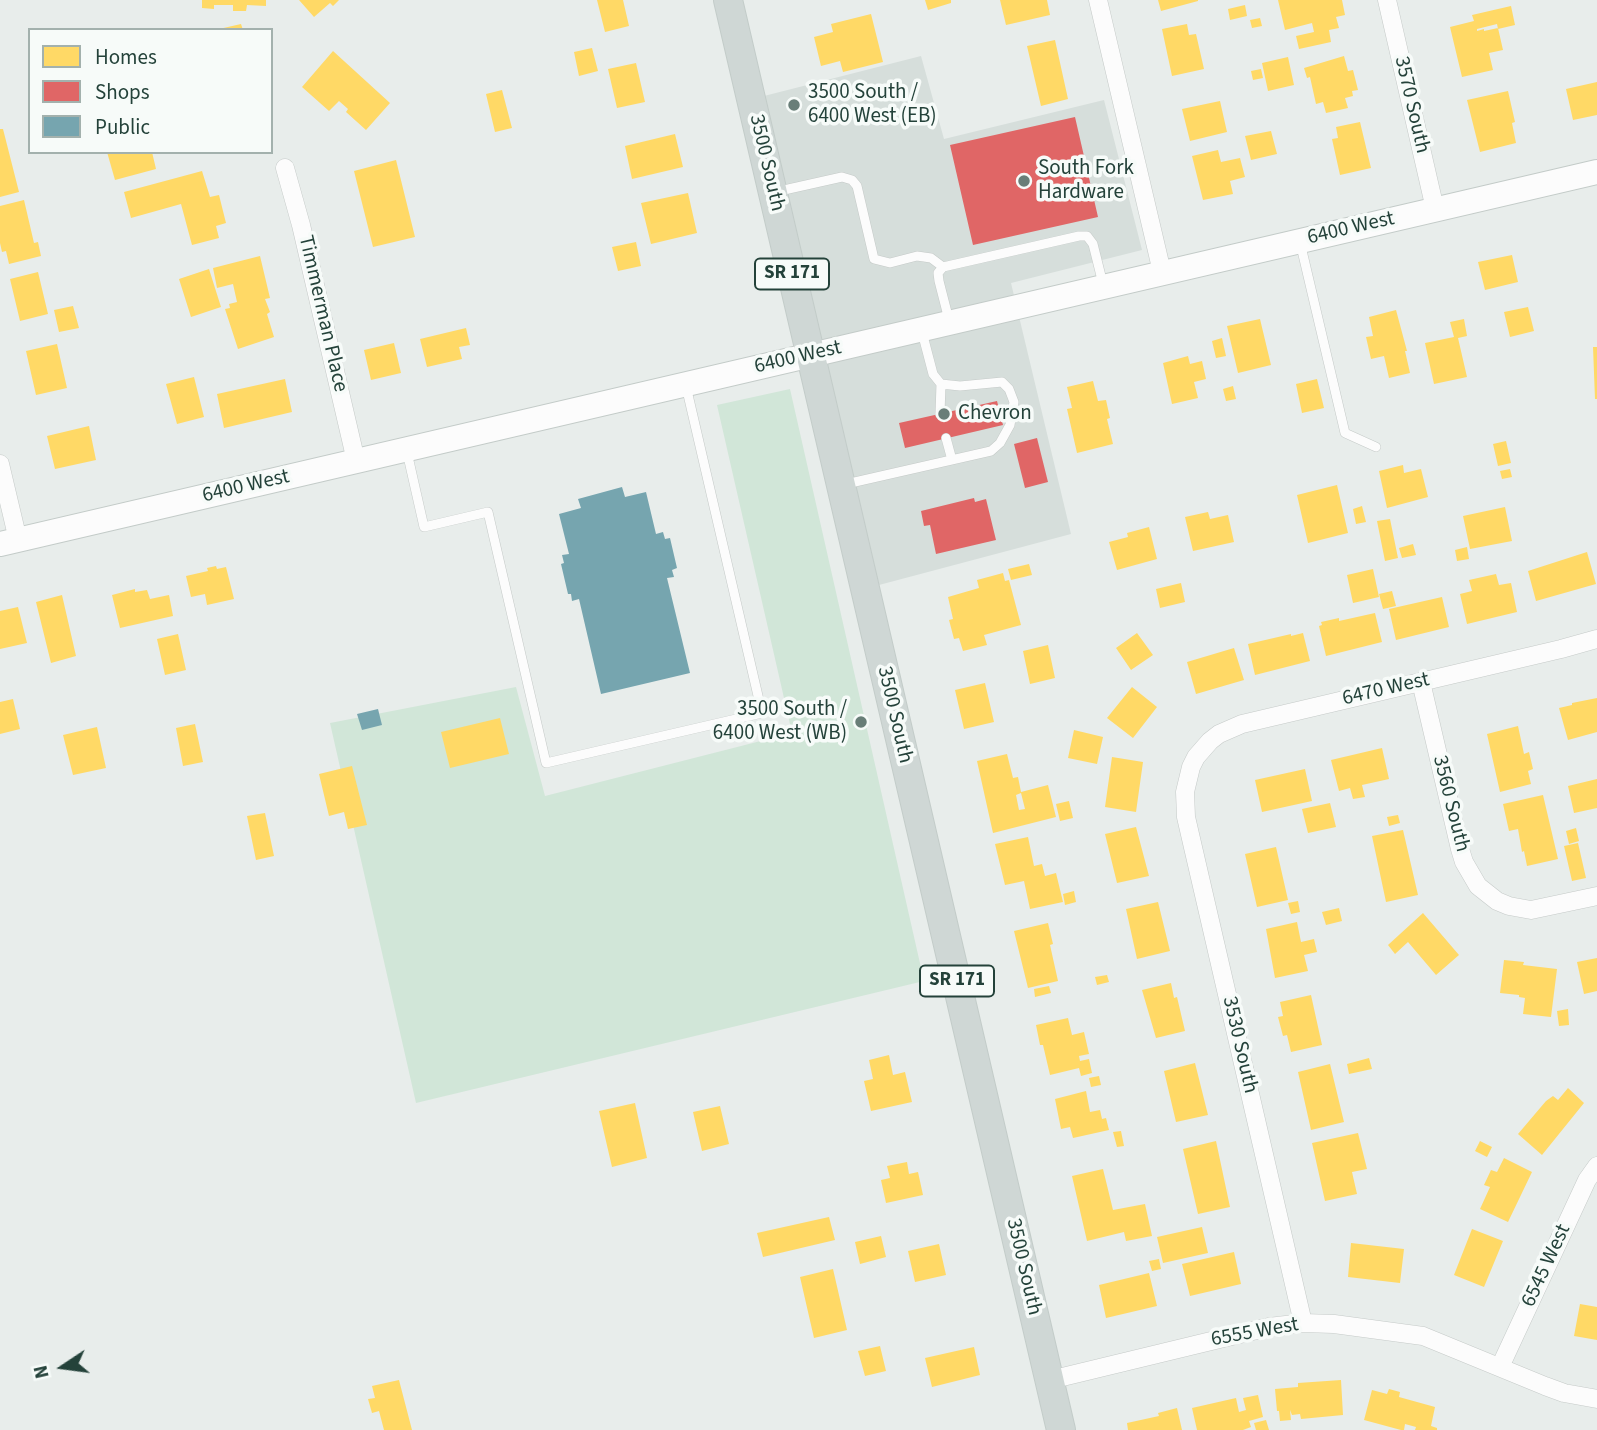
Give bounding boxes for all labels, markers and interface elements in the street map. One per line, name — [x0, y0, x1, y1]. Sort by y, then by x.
legend — [28, 28, 273, 154]
text: Homes — [95, 42, 157, 72]
street label: 3570 South — [1388, 54, 1434, 156]
text: Shops — [95, 77, 149, 107]
place label: 3500 South / 6400 West (EB) — [808, 80, 937, 130]
marker: 3500 South / 6400 West (EB) — [786, 97, 802, 113]
text: Public — [95, 112, 150, 142]
street label: 3500 South — [743, 112, 789, 214]
place label: South Fork Hardware — [1038, 156, 1134, 206]
marker: South Fork Hardware — [1016, 173, 1032, 189]
street label: 6400 West — [1305, 207, 1397, 251]
street label: Timmerman Place — [292, 233, 352, 395]
road number: SR 171 — [755, 258, 829, 290]
street label: 6400 West — [752, 336, 844, 380]
place label: Chevron — [958, 401, 1032, 427]
marker: Chevron — [936, 406, 952, 422]
street label: 6400 West — [200, 465, 292, 509]
street label: 3500 South — [871, 664, 917, 766]
street label: 6470 West — [1340, 668, 1432, 712]
place label: 3500 South / 6400 West (WB) — [713, 697, 847, 747]
marker: 3500 South / 6400 West (WB) — [853, 714, 869, 730]
street label: 3560 South — [1426, 753, 1474, 855]
road number: SR 171 — [920, 965, 994, 996]
street label: 3530 South — [1216, 994, 1262, 1096]
street label: 3500 South — [1000, 1216, 1046, 1318]
street label: 6545 West — [1517, 1221, 1577, 1311]
street label: 6555 West — [1209, 1313, 1301, 1353]
north arrow — [28, 1332, 98, 1402]
text: N — [27, 1363, 57, 1381]

